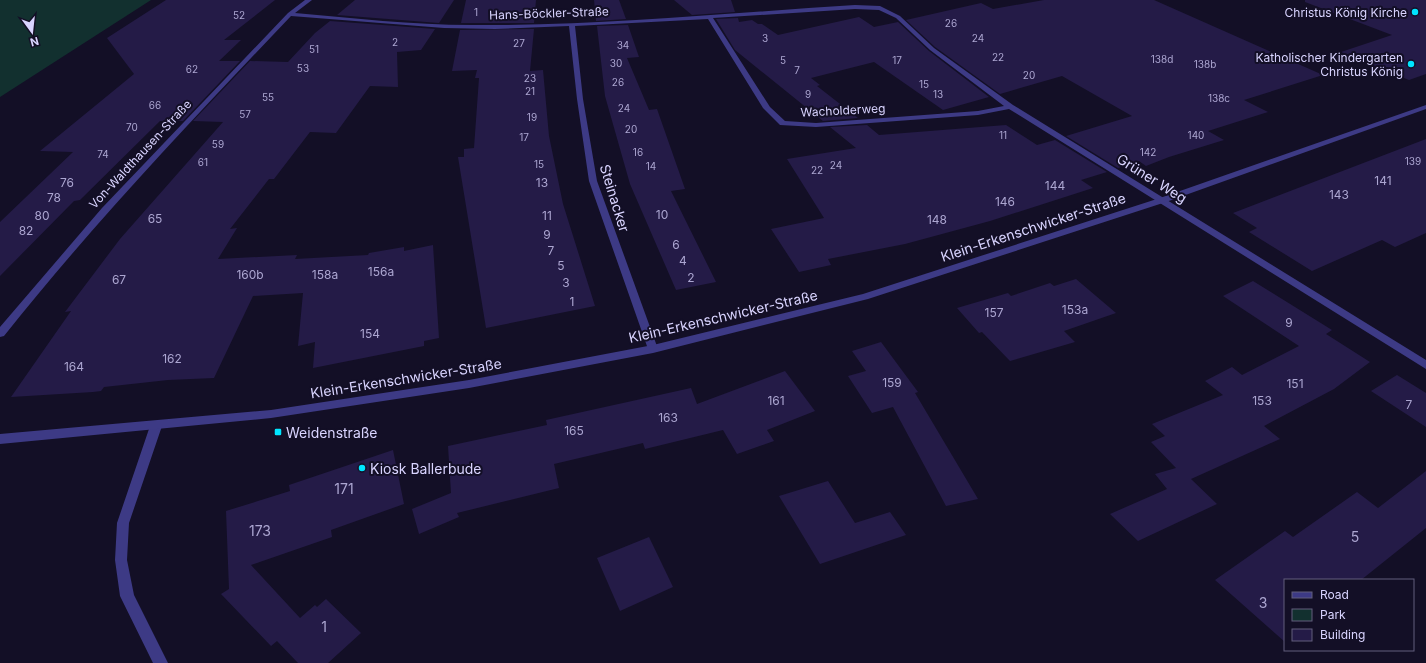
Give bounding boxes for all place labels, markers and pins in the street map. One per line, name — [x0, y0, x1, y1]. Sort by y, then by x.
place label: Christus König Kirche — [1285, 5, 1407, 20]
marker: Christus König Kirche — [1410, 7, 1420, 17]
place label: Katholischer Kindergarten Christus König — [1255, 50, 1403, 79]
marker: Katholischer Kindergarten Christus König — [1406, 59, 1416, 69]
place label: Weidenstraße — [286, 424, 378, 441]
marker: Weidenstraße — [273, 427, 283, 437]
place label: Kiosk Ballerbude — [370, 460, 481, 477]
marker: Kiosk Ballerbude — [357, 463, 367, 473]

